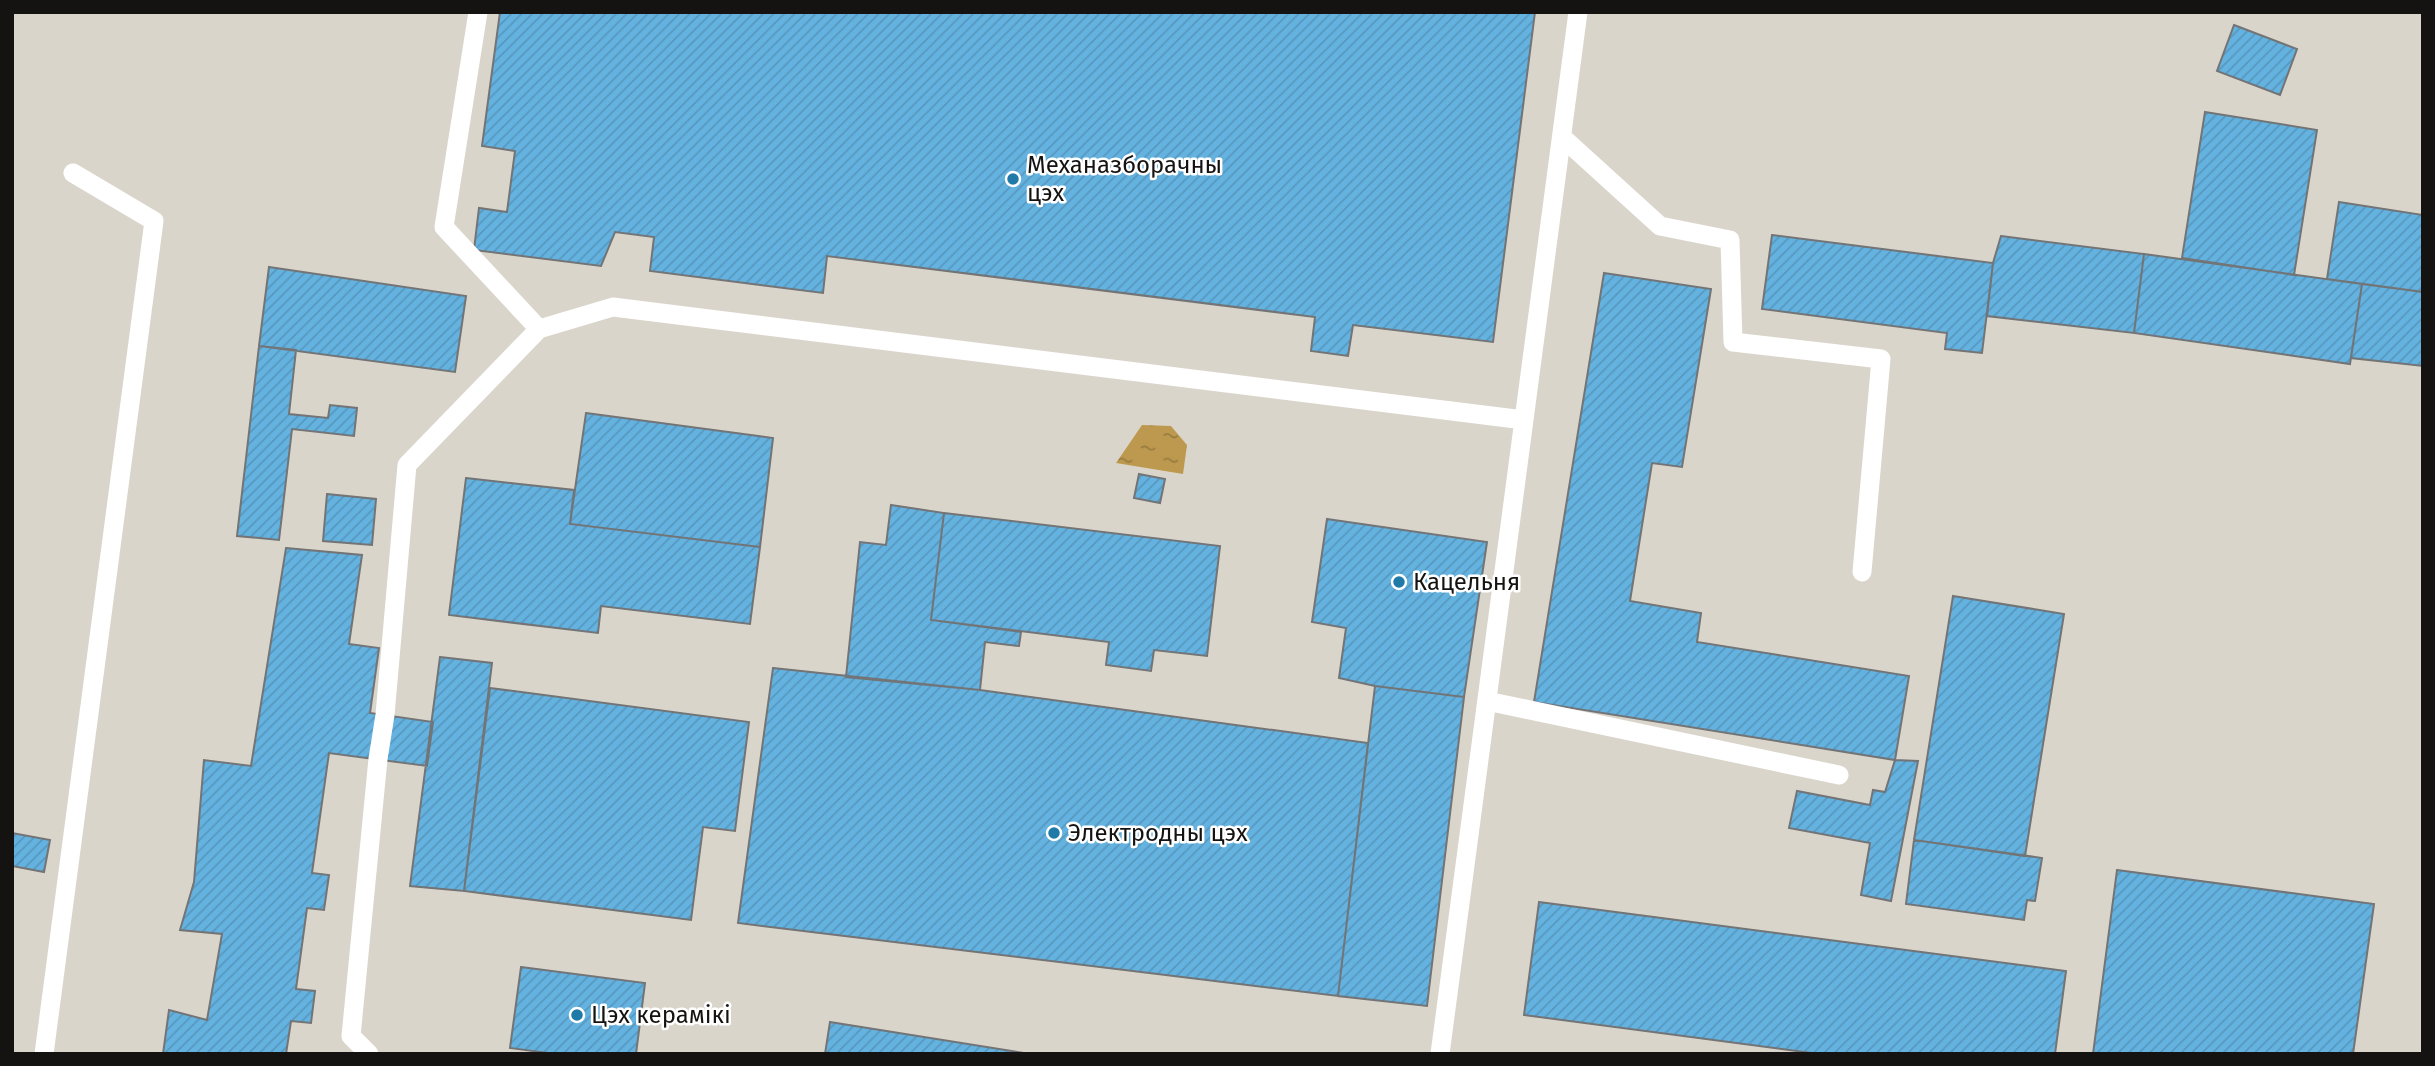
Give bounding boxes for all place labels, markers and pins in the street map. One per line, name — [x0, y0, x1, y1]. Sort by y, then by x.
place label: Механазборачны цэх — [1027, 151, 1222, 207]
marker: Механазборачны цэх — [1005, 171, 1021, 187]
place label: Кацельня — [1413, 568, 1520, 596]
marker: Кацельня — [1391, 574, 1407, 590]
place label: Электродны цэх — [1068, 819, 1248, 847]
marker: Электродны цэх — [1046, 825, 1062, 841]
place label: Цэх керамікі — [591, 1001, 731, 1029]
marker: Цэх керамікі — [569, 1007, 585, 1023]

